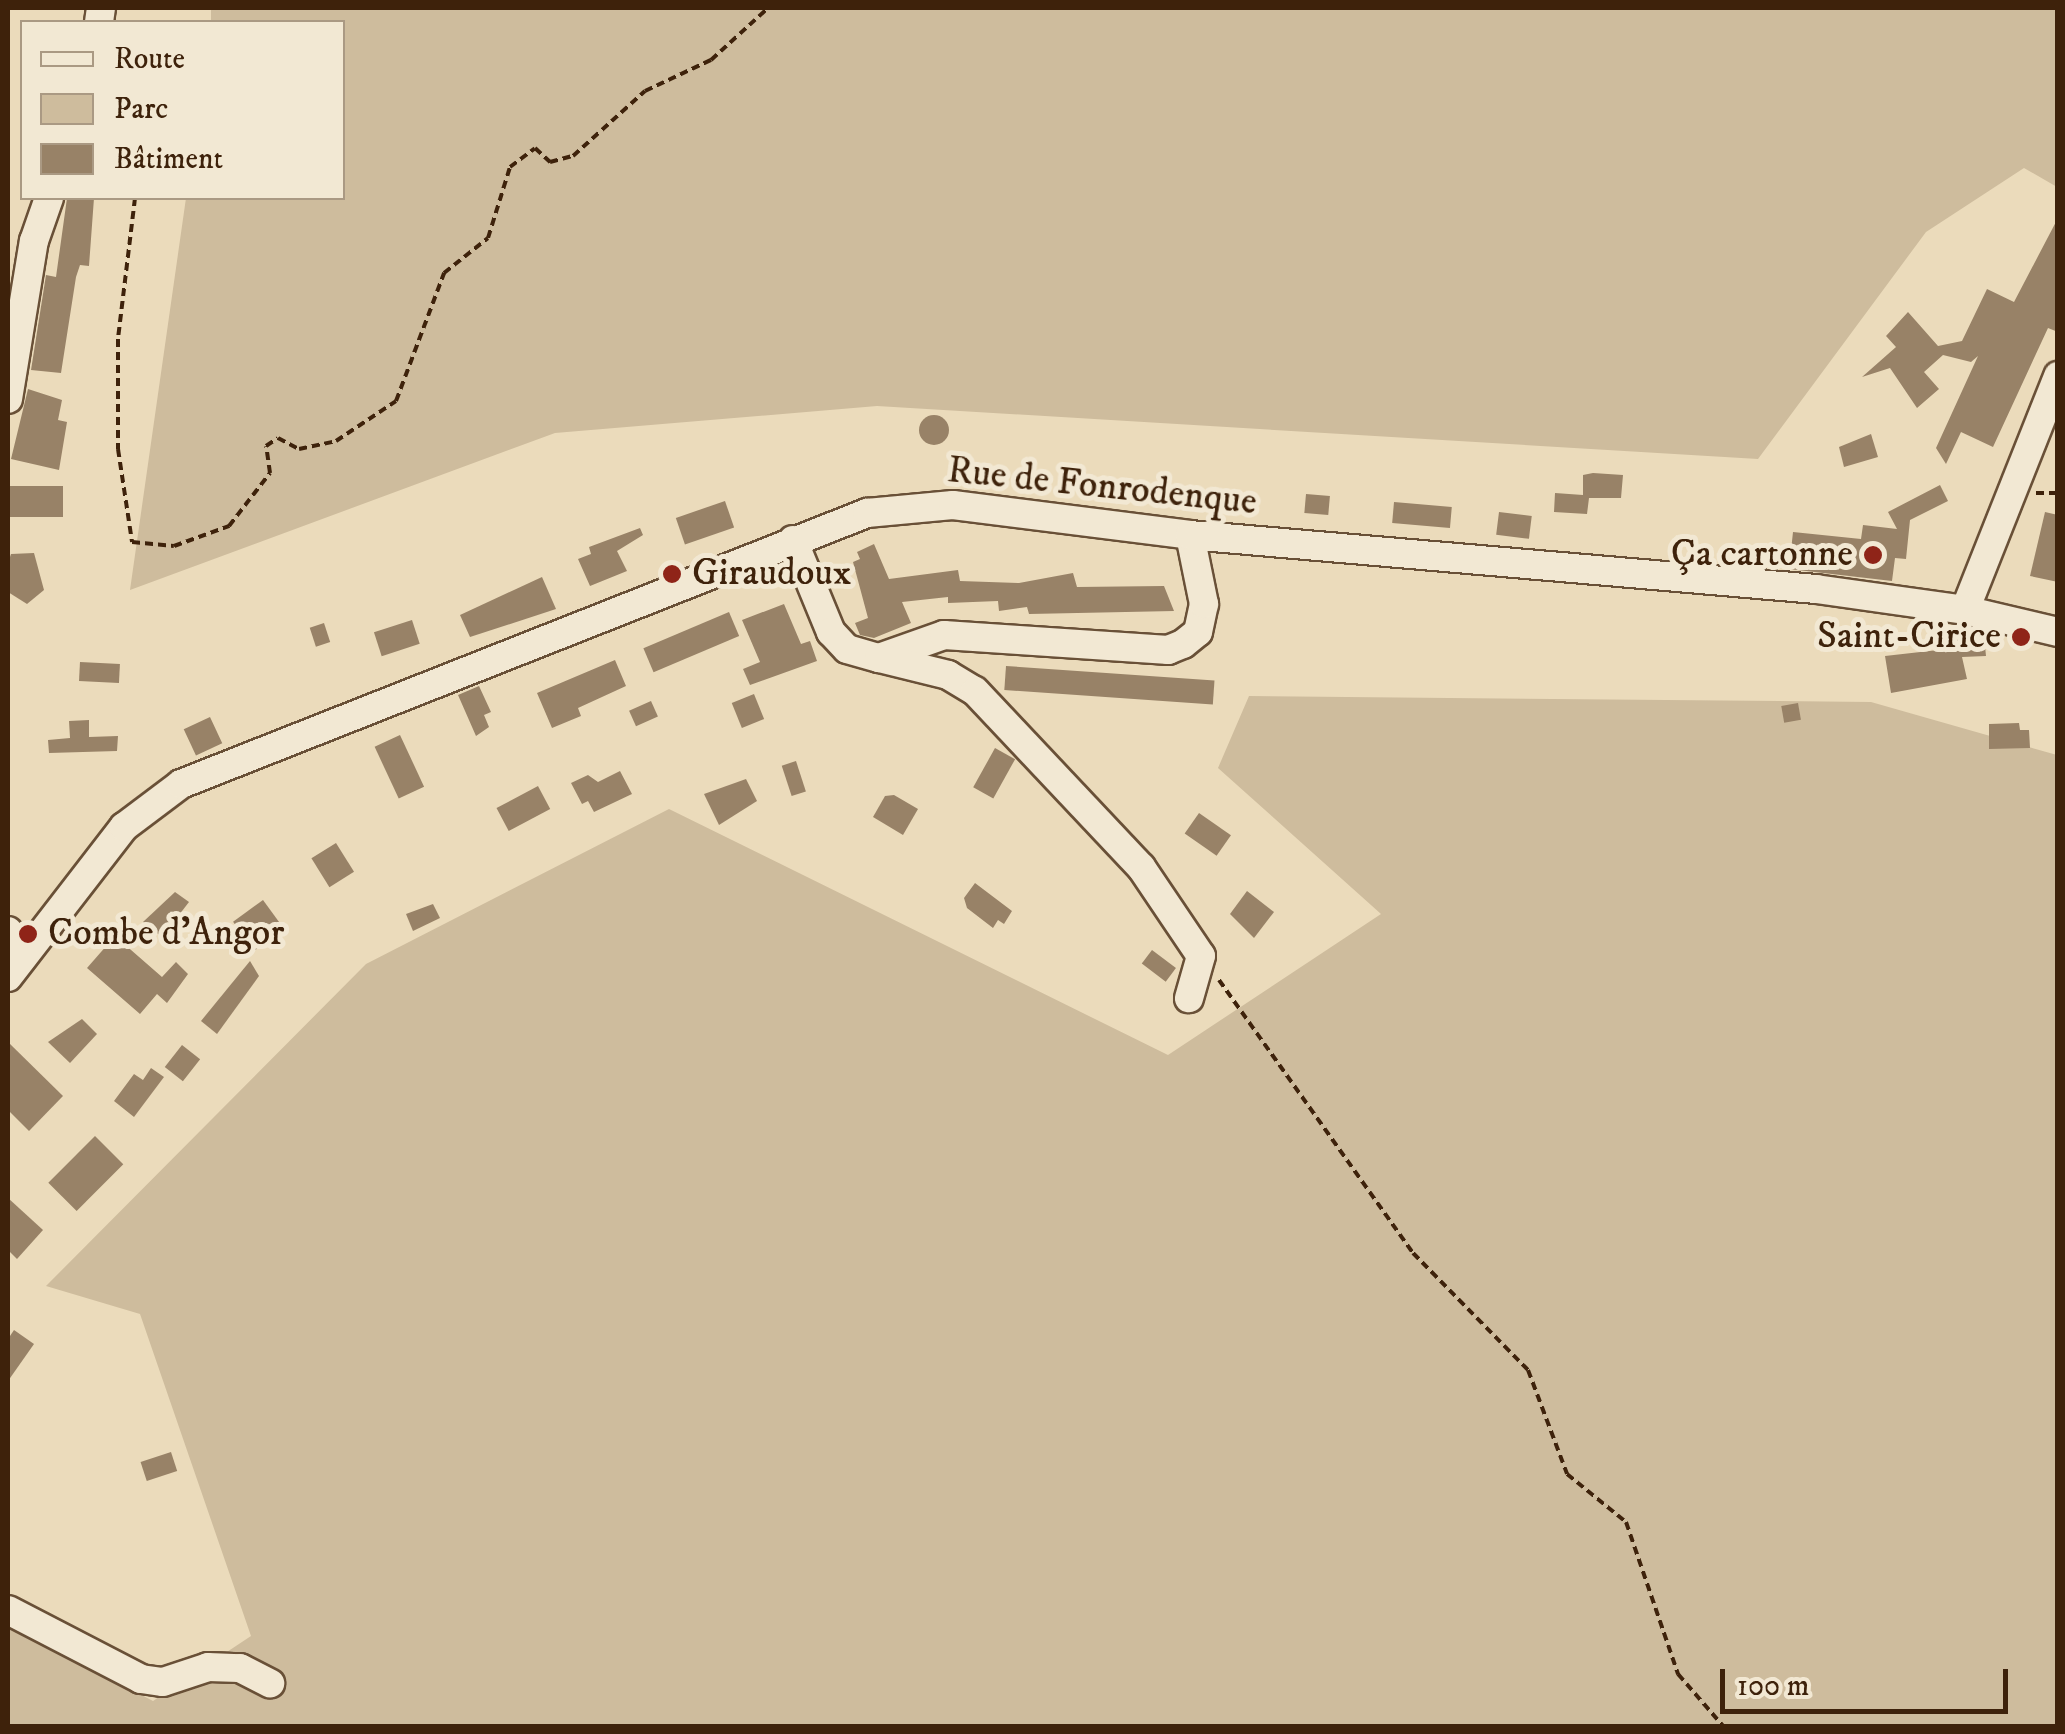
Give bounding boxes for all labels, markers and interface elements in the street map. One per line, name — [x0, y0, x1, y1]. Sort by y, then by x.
legend — [20, 20, 345, 200]
text: Route — [114, 41, 185, 78]
text: Parc — [114, 91, 168, 128]
text: Bâtiment — [114, 141, 223, 178]
street label: Rue de Fonrodenque — [945, 448, 1259, 526]
place label: Ça cartonne — [1671, 532, 1853, 578]
marker: Ça cartonne — [1862, 544, 1884, 566]
place label: Giraudoux — [692, 551, 851, 597]
marker: Giraudoux — [661, 563, 683, 585]
place label: Saint-Cirice — [1817, 614, 2001, 660]
marker: Saint-Cirice — [2010, 626, 2032, 648]
place label: Combe d'Angor — [48, 911, 284, 957]
marker: Combe d'Angor — [17, 923, 39, 945]
scale bar — [1725, 1649, 2012, 1711]
text: 100 m — [1737, 1668, 1809, 1705]

